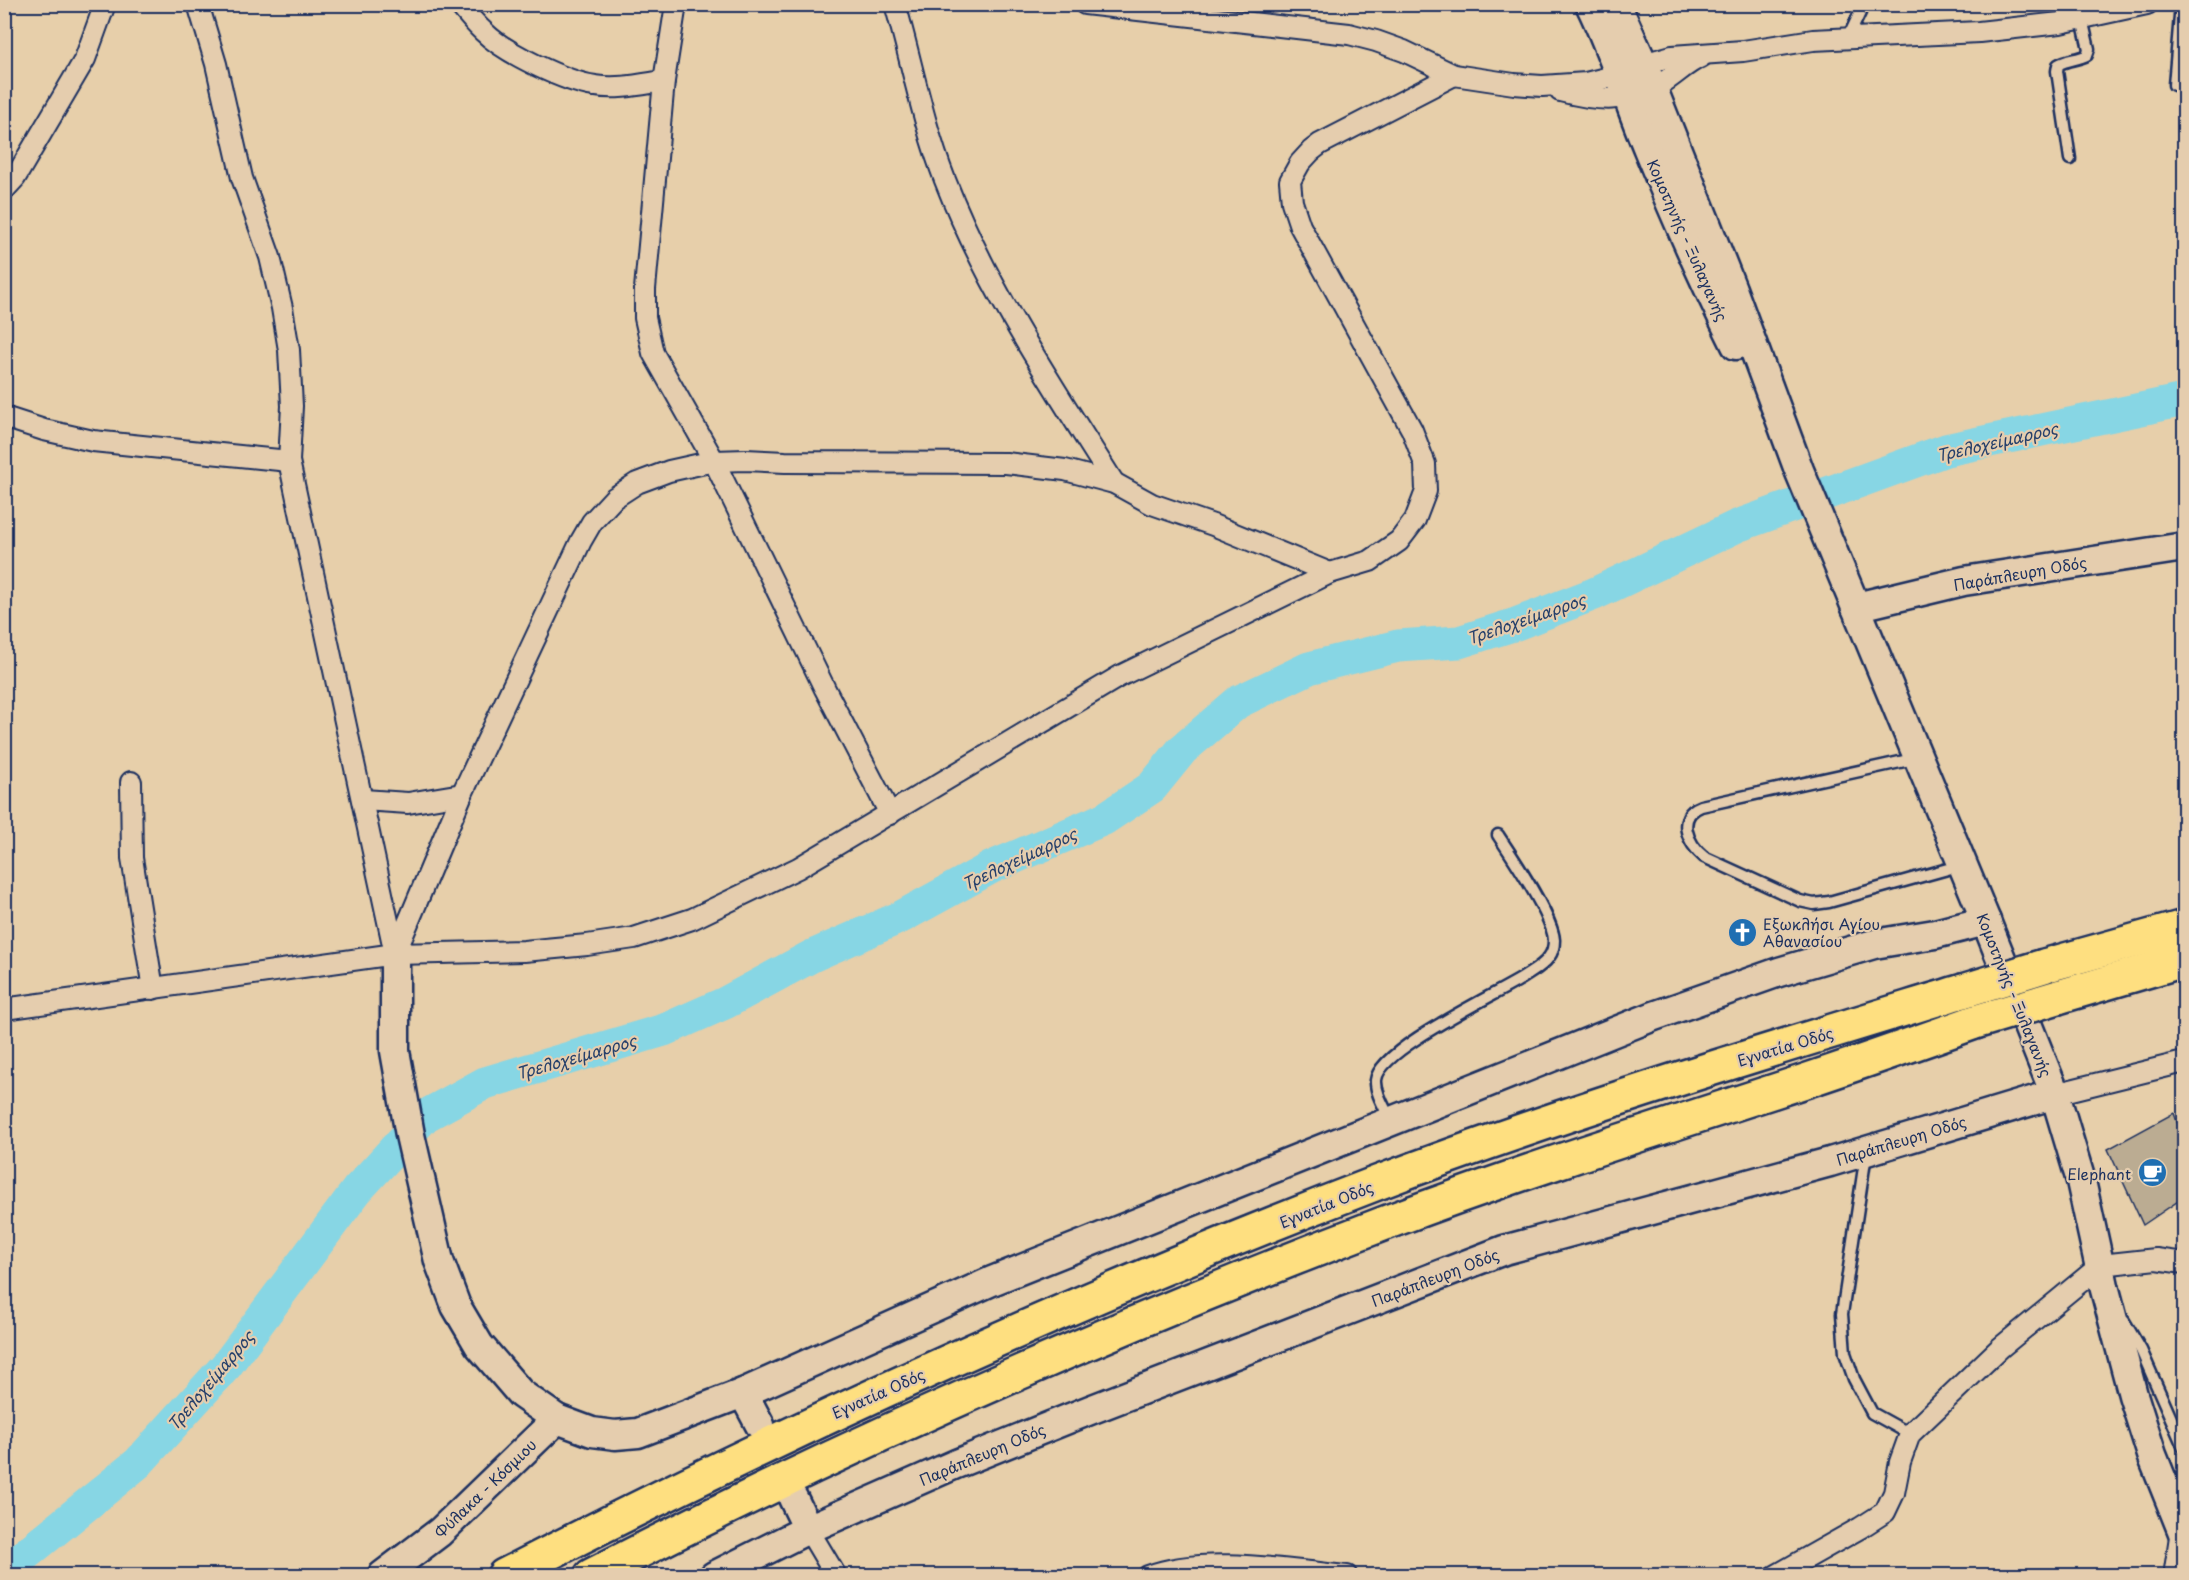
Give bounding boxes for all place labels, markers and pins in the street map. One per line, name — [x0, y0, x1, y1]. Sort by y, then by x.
place label: Εξωκλήσι Αγίου Αθανασίου — [1763, 912, 1880, 952]
church icon: Εξωκλήσι Αγίου Αθανασίου — [1726, 916, 1758, 948]
cafe icon: Elephant — [2136, 1157, 2168, 1189]
place label: Elephant — [2067, 1162, 2131, 1185]

